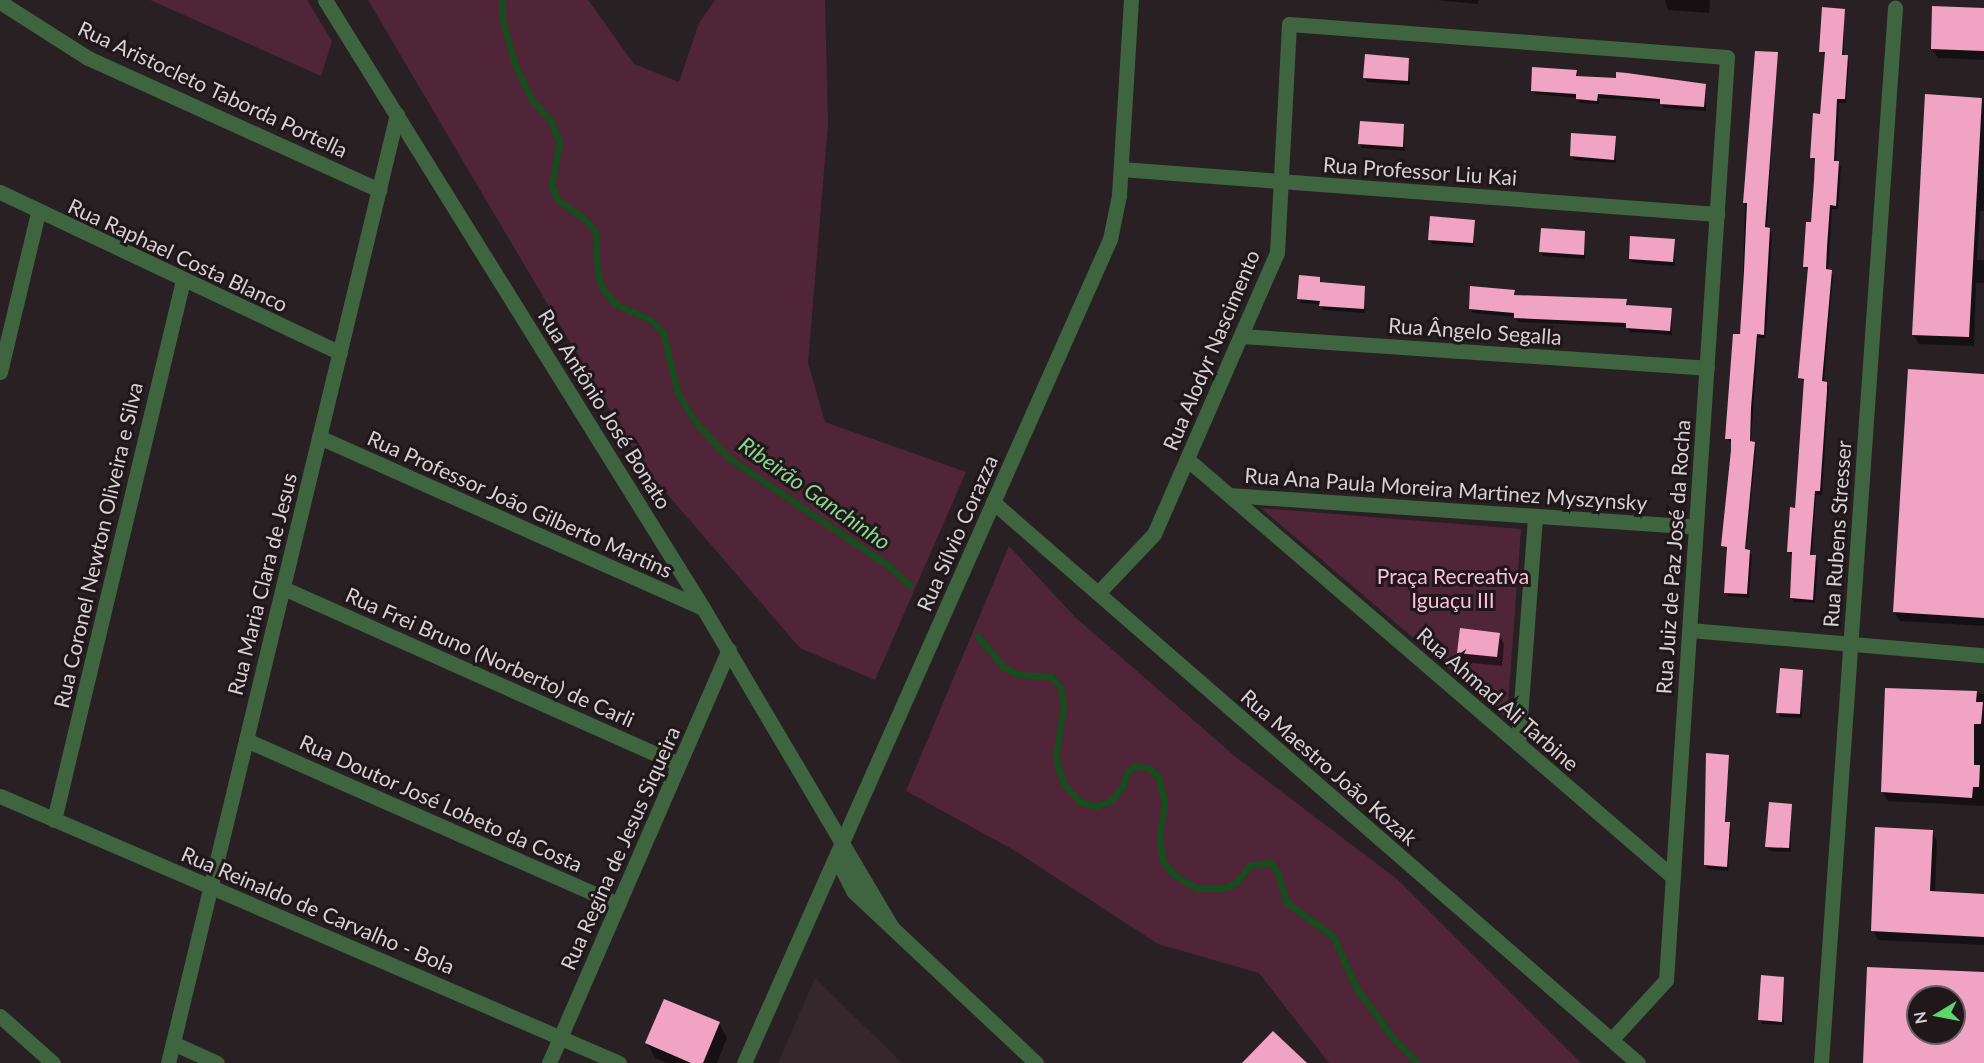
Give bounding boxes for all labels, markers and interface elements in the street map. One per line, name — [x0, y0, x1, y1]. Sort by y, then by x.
street label: Rua Aristocleto Taborda Portella — [74, 15, 352, 163]
street label: Rua Professor Liu Kai — [1322, 152, 1518, 190]
street label: Rua Raphael Costa Blanco — [64, 193, 292, 317]
street label: Rua Alodyr Nascimento — [1157, 245, 1265, 455]
street label: Rua Antônio José Bonato — [533, 304, 677, 514]
street label: Rua Ângelo Segalla — [1387, 312, 1563, 350]
street label: Rua Coronel Newton Oliveira e Silva — [48, 380, 148, 710]
street label: Rua Juiz de Paz José da Rocha — [1651, 418, 1695, 696]
street label: Rua Professor João Gilberto Martins — [363, 425, 677, 583]
water label: Ribeirão Ganchinho — [734, 431, 896, 555]
street label: Rua Rubens Stresser — [1818, 440, 1856, 628]
street label: Rua Sílvio Corazza — [911, 451, 1003, 615]
street label: Rua Ana Paula Moreira Martinez Myszynsky — [1243, 462, 1649, 516]
street label: Rua Maria Clara de Jesus — [222, 470, 302, 698]
park label: Praça Recreativa Iguaçu III — [1377, 563, 1529, 613]
street label: Rua Frei Bruno (Norberto) de Carli — [342, 582, 638, 732]
street label: Rua Ahmad Ali Tarbine — [1411, 621, 1585, 777]
street label: Rua Maestro João Kozak — [1236, 683, 1422, 851]
street label: Rua Regina de Jesus Siqueira — [555, 722, 685, 974]
street label: Rua Doutor José Lobeto da Costa — [295, 729, 587, 877]
street label: Rua Reinaldo de Carvalho - Bola — [178, 841, 458, 979]
north arrow — [1906, 985, 1966, 1045]
text: N — [1909, 1010, 1930, 1026]

